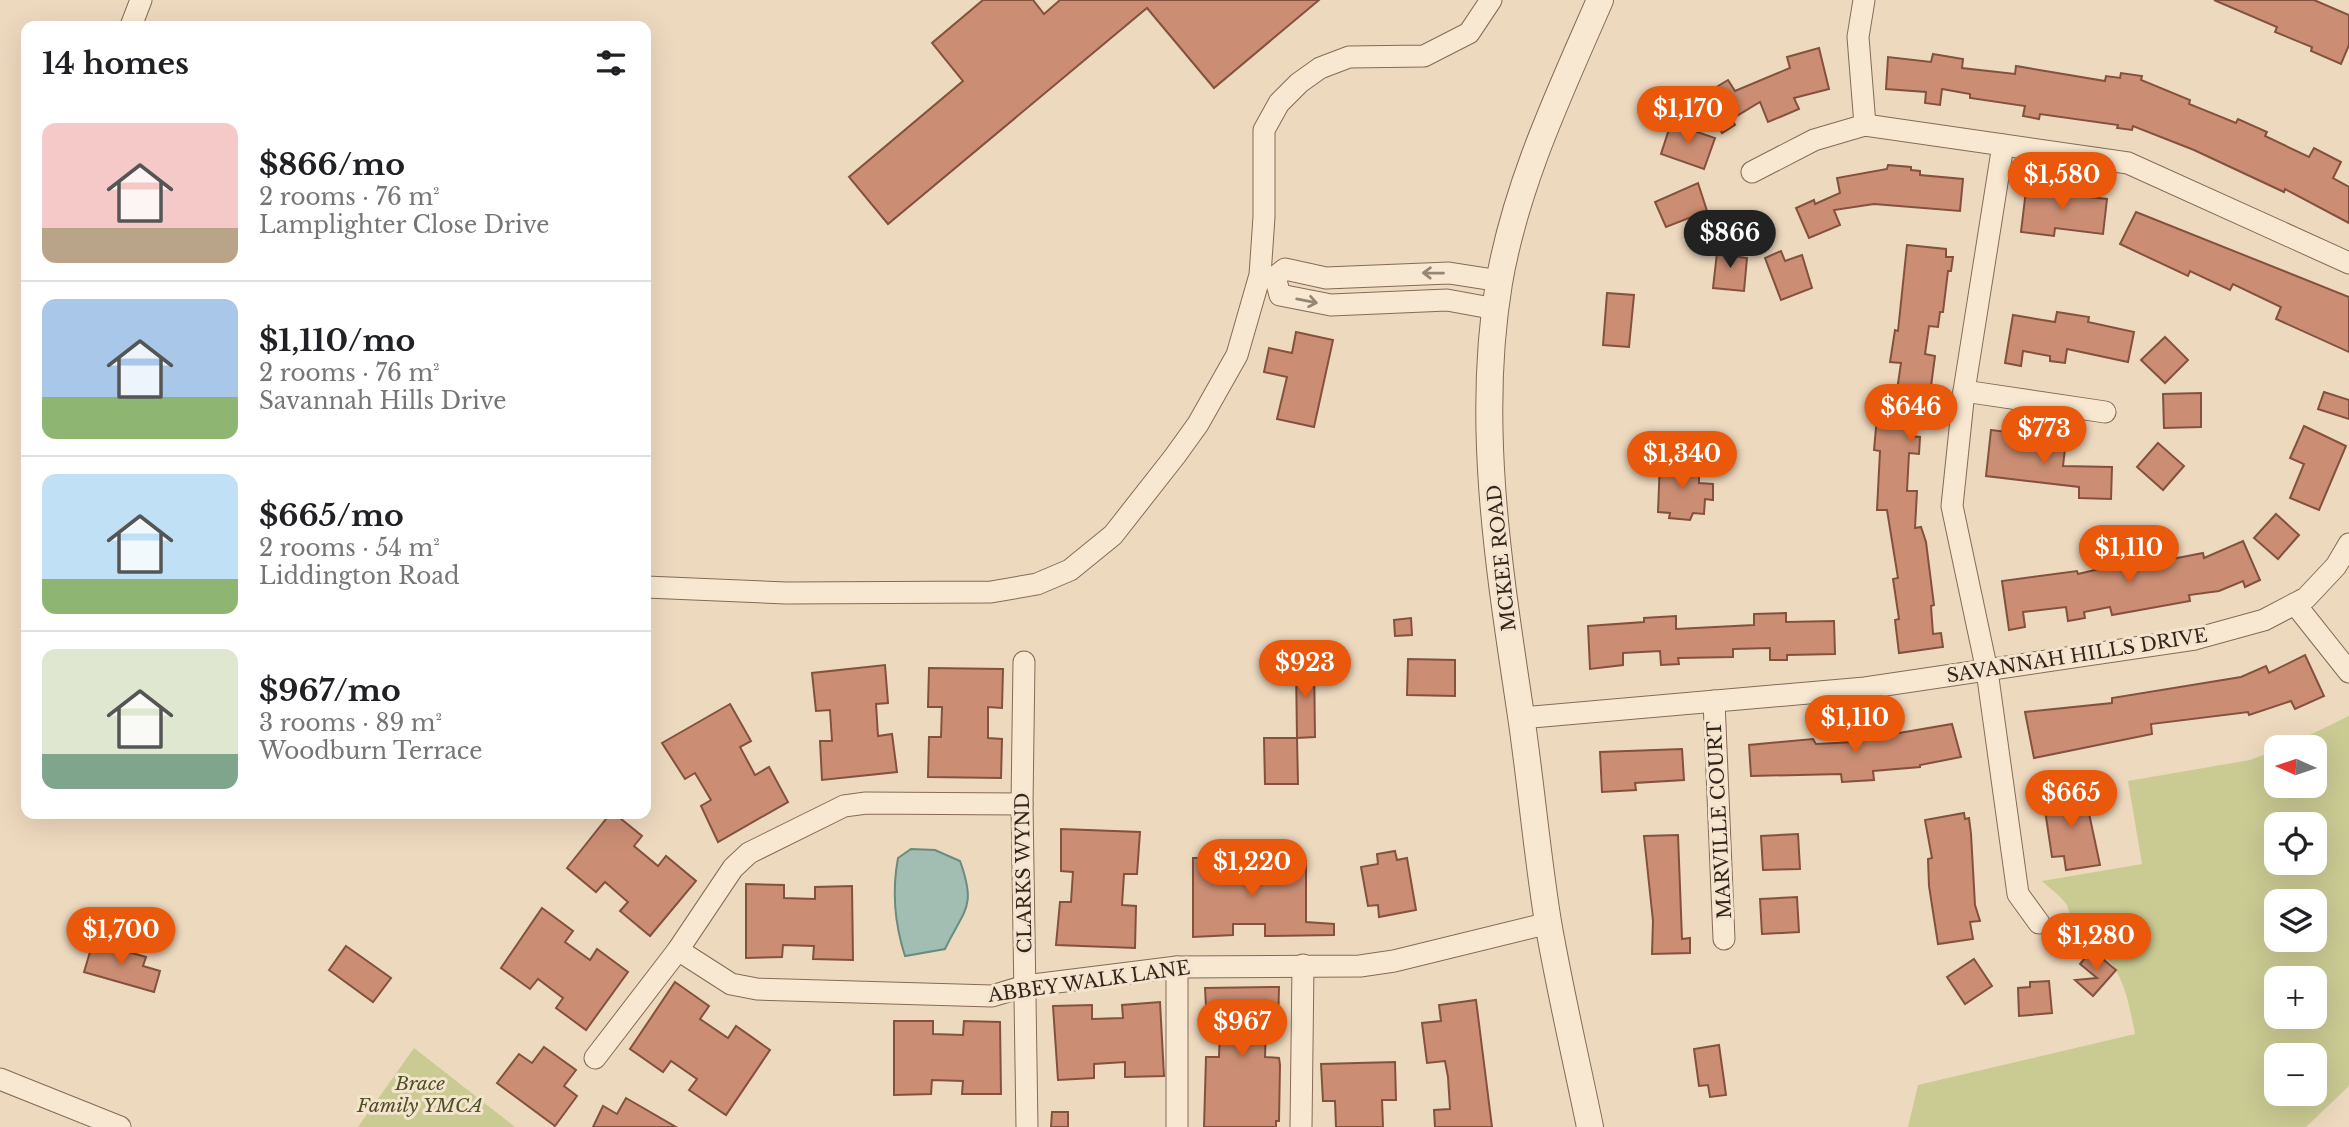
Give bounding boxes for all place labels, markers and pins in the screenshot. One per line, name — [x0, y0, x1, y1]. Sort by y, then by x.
pin: $1,170 — [1631, 86, 1745, 146]
pin: $1,580 — [2005, 152, 2119, 212]
pin: $866 — [1689, 210, 1771, 270]
pin: $646 — [1870, 384, 1952, 444]
pin: $773 — [2003, 406, 2085, 466]
pin: $1,340 — [1625, 432, 1739, 491]
pin: $1,110 — [2072, 526, 2186, 585]
pin: $923 — [1264, 640, 1346, 700]
pin: $1,110 — [1798, 696, 1912, 755]
pin: $665 — [2030, 770, 2112, 830]
pin: $1,220 — [1195, 839, 1309, 899]
pin: $1,700 — [64, 908, 178, 967]
pin: $1,280 — [2039, 914, 2153, 973]
pin: $967 — [1201, 1000, 1283, 1059]

